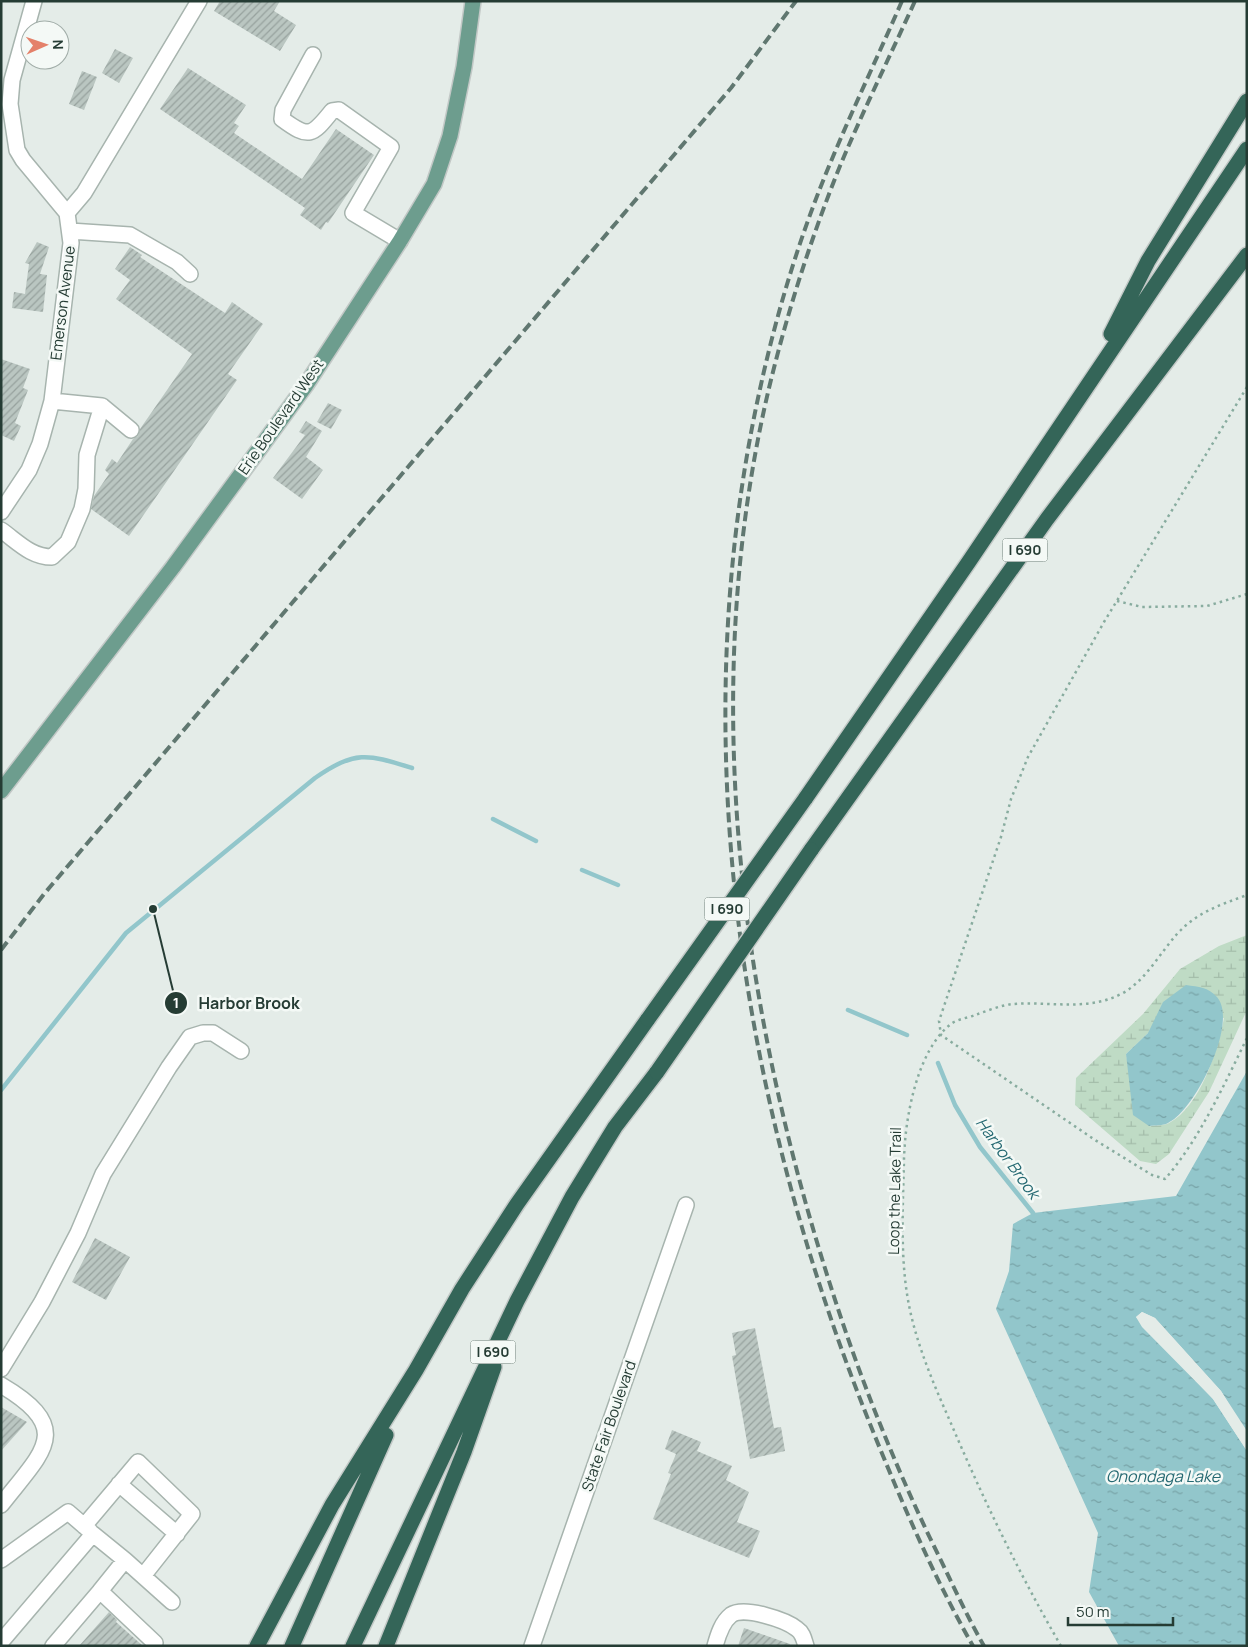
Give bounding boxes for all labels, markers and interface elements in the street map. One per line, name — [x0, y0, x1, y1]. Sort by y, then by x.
north arrow — [20, 20, 70, 70]
text: N — [49, 39, 68, 50]
street label: Emerson Avenue — [45, 244, 80, 361]
street label: Erie Boulevard West — [233, 355, 328, 479]
road number: I 690 — [1002, 538, 1048, 562]
road number: I 690 — [704, 898, 750, 921]
callout: Harbor Brook — [163, 988, 309, 1019]
text: 1 — [173, 992, 179, 1013]
text: Harbor Brook — [198, 992, 300, 1014]
water label: Harbor Brook — [971, 1113, 1046, 1205]
street label: Loop the Lake Trail — [883, 1127, 906, 1255]
road number: I 690 — [470, 1340, 516, 1364]
street label: State Fair Boulevard — [576, 1358, 641, 1494]
water label: Onondaga Lake — [1106, 1465, 1222, 1487]
scale bar — [1068, 1594, 1173, 1626]
text: 50 m — [1076, 1601, 1110, 1622]

